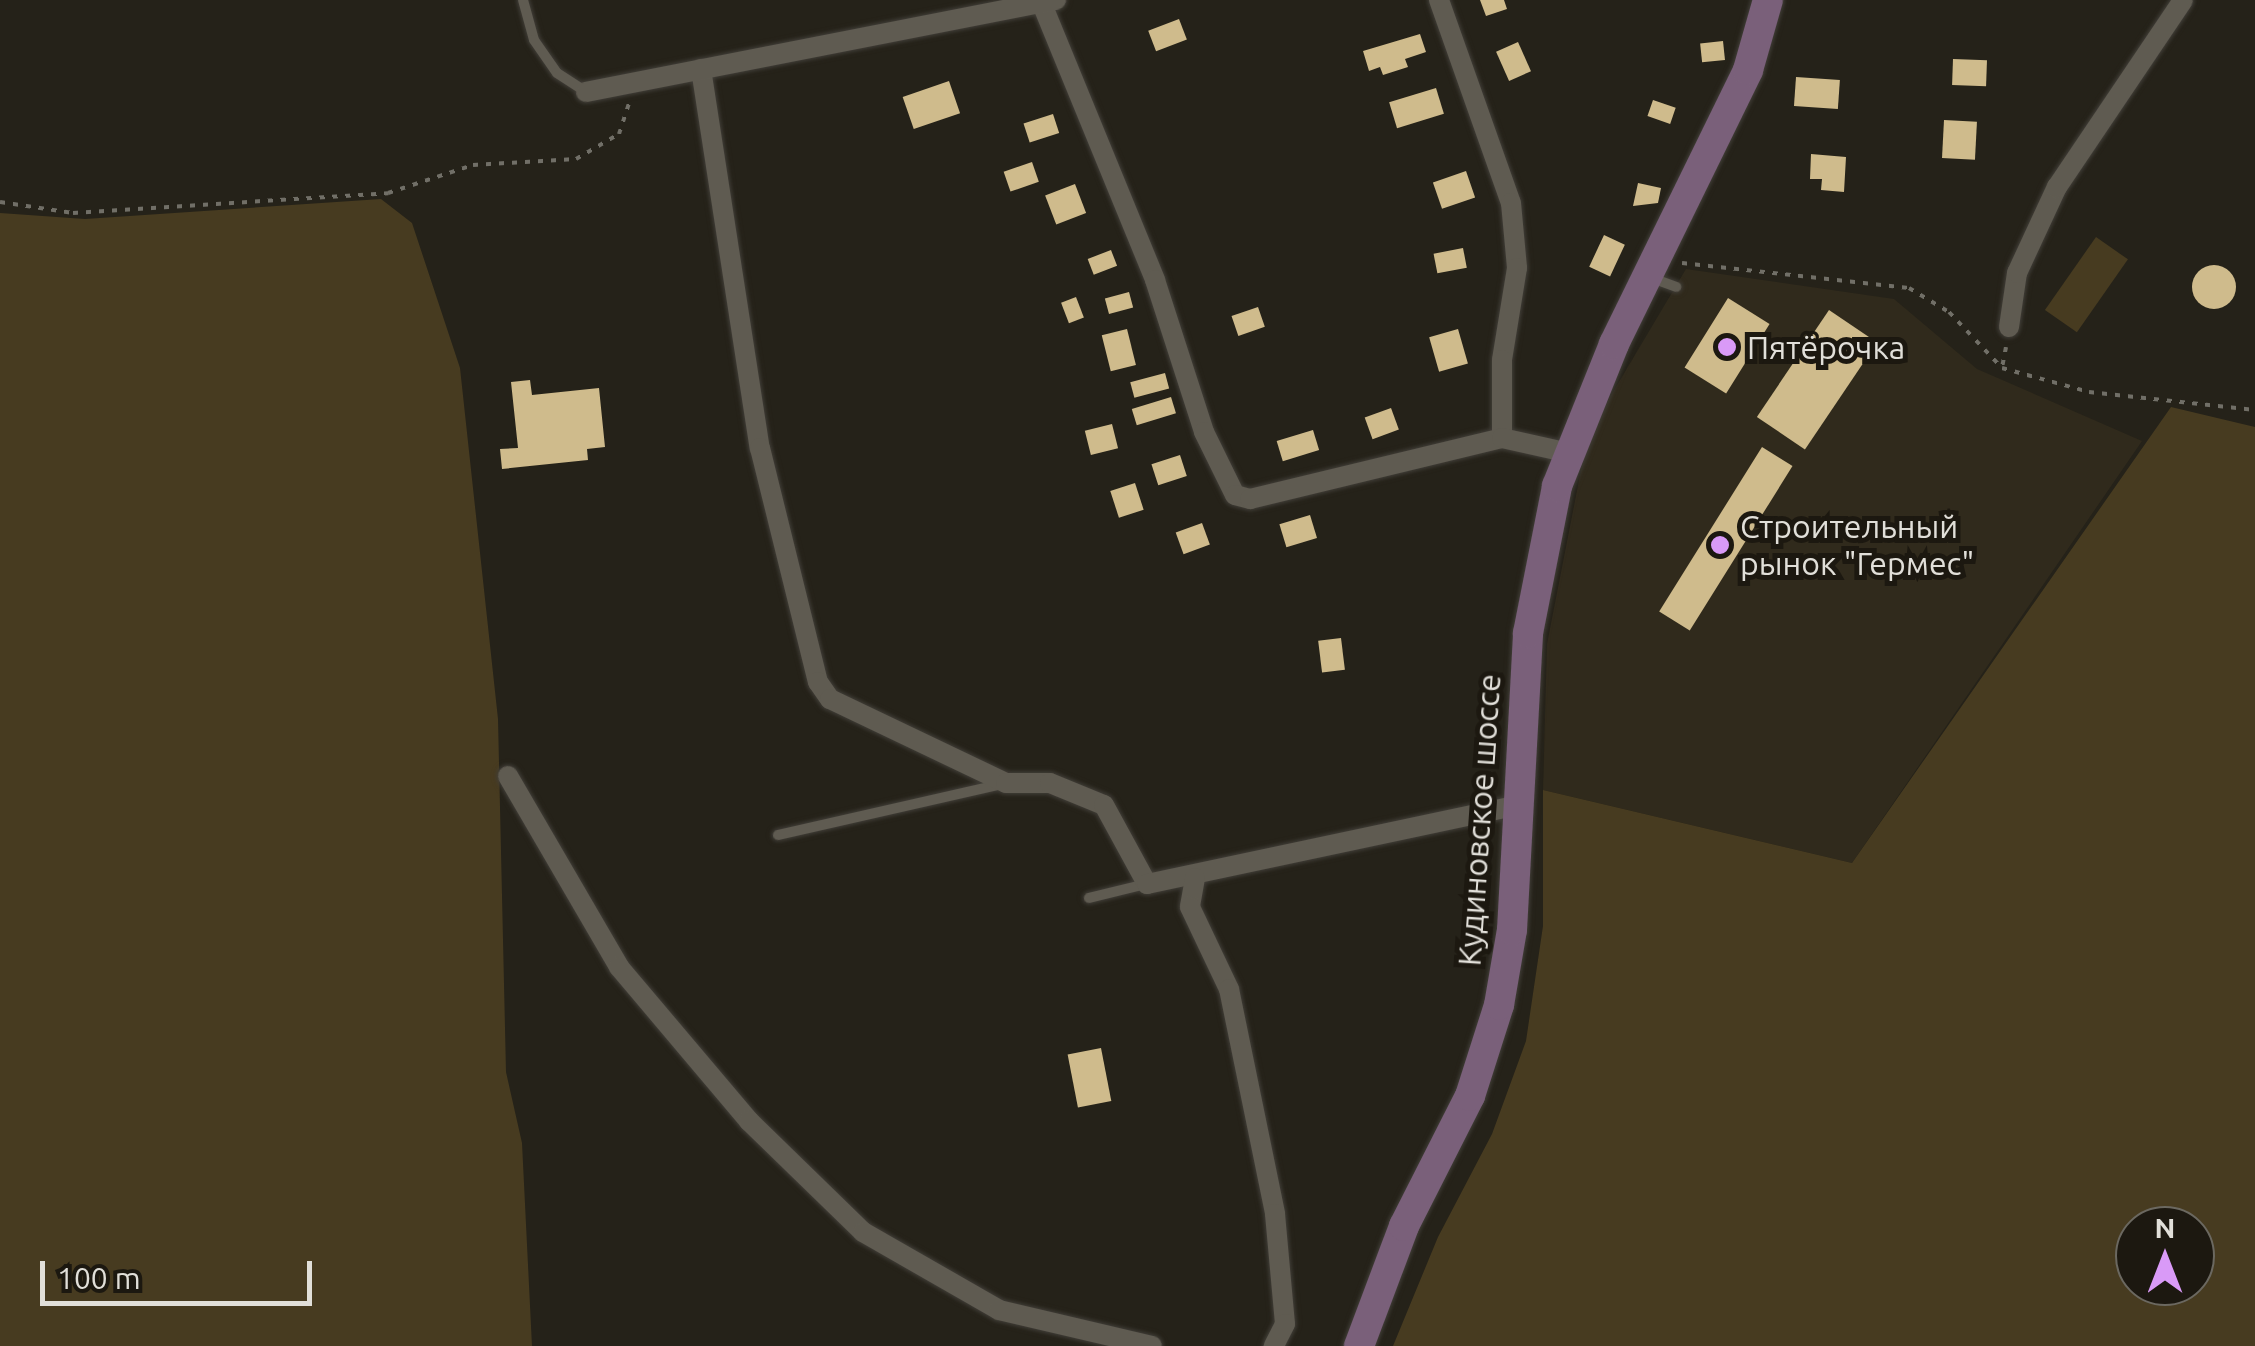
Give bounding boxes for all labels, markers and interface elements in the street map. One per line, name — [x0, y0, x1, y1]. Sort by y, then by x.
place label: Пятёрочка — [1747, 328, 1905, 366]
marker: Пятёрочка — [1716, 336, 1738, 358]
place label: Строительный рынок "Гермес" — [1740, 508, 1974, 583]
marker: Строительный рынок "Гермес" — [1709, 534, 1731, 556]
street label: Кудиновское шоссе — [1450, 673, 1508, 967]
north arrow — [2115, 1206, 2215, 1306]
text: N — [2155, 1212, 2175, 1243]
scale bar — [45, 1241, 318, 1303]
text: 100 m — [57, 1261, 141, 1295]

